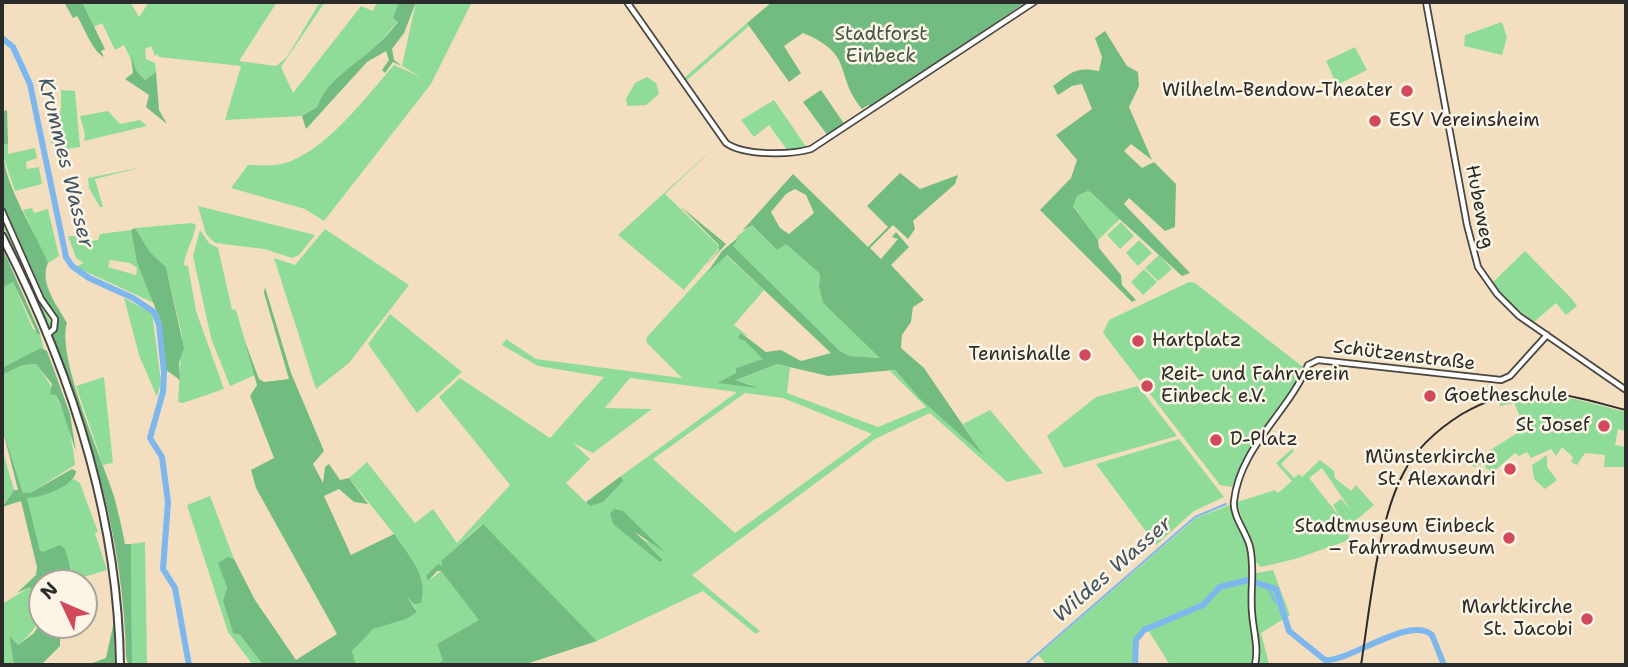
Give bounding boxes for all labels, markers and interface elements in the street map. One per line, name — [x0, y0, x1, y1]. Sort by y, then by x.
park label: Stadtforst Einbeck — [834, 24, 928, 68]
water label: Krummes Wasser — [32, 75, 98, 251]
place label: Wilhelm-Bendow-Theater — [1162, 80, 1393, 102]
marker: Wilhelm-Bendow-Theater — [1399, 83, 1415, 99]
place label: ESV Vereinsheim — [1389, 110, 1540, 132]
marker: ESV Vereinsheim — [1367, 113, 1383, 129]
street label: Hubeweg — [1460, 163, 1498, 251]
place label: Hartplatz — [1152, 330, 1241, 352]
marker: Hartplatz — [1130, 333, 1146, 349]
street label: Schützenstraße — [1332, 336, 1476, 376]
place label: Tennishalle — [968, 344, 1071, 366]
marker: Tennishalle — [1077, 347, 1093, 363]
place label: Reit- und Fahrverein Einbeck e.V. — [1161, 364, 1349, 408]
marker: Reit- und Fahrverein Einbeck e.V. — [1139, 378, 1155, 394]
place label: Goetheschule — [1444, 385, 1568, 407]
marker: Goetheschule — [1422, 388, 1438, 404]
place label: St Josef — [1516, 415, 1590, 437]
marker: St Josef — [1596, 418, 1612, 434]
place label: D-Platz — [1230, 429, 1298, 451]
marker: D-Platz — [1208, 432, 1224, 448]
place label: Münsterkirche St. Alexandri — [1365, 447, 1496, 491]
marker: Münsterkirche St. Alexandri — [1502, 461, 1518, 477]
water label: Wildes Wasser — [1048, 511, 1178, 629]
place label: Stadtmuseum Einbeck – Fahrradmuseum — [1294, 516, 1495, 560]
marker: Stadtmuseum Einbeck – Fahrradmuseum — [1501, 530, 1517, 546]
north arrow — [28, 569, 98, 639]
text: N — [35, 576, 63, 605]
place label: Marktkirche St. Jacobi — [1462, 597, 1573, 641]
marker: Marktkirche St. Jacobi — [1579, 611, 1595, 627]

